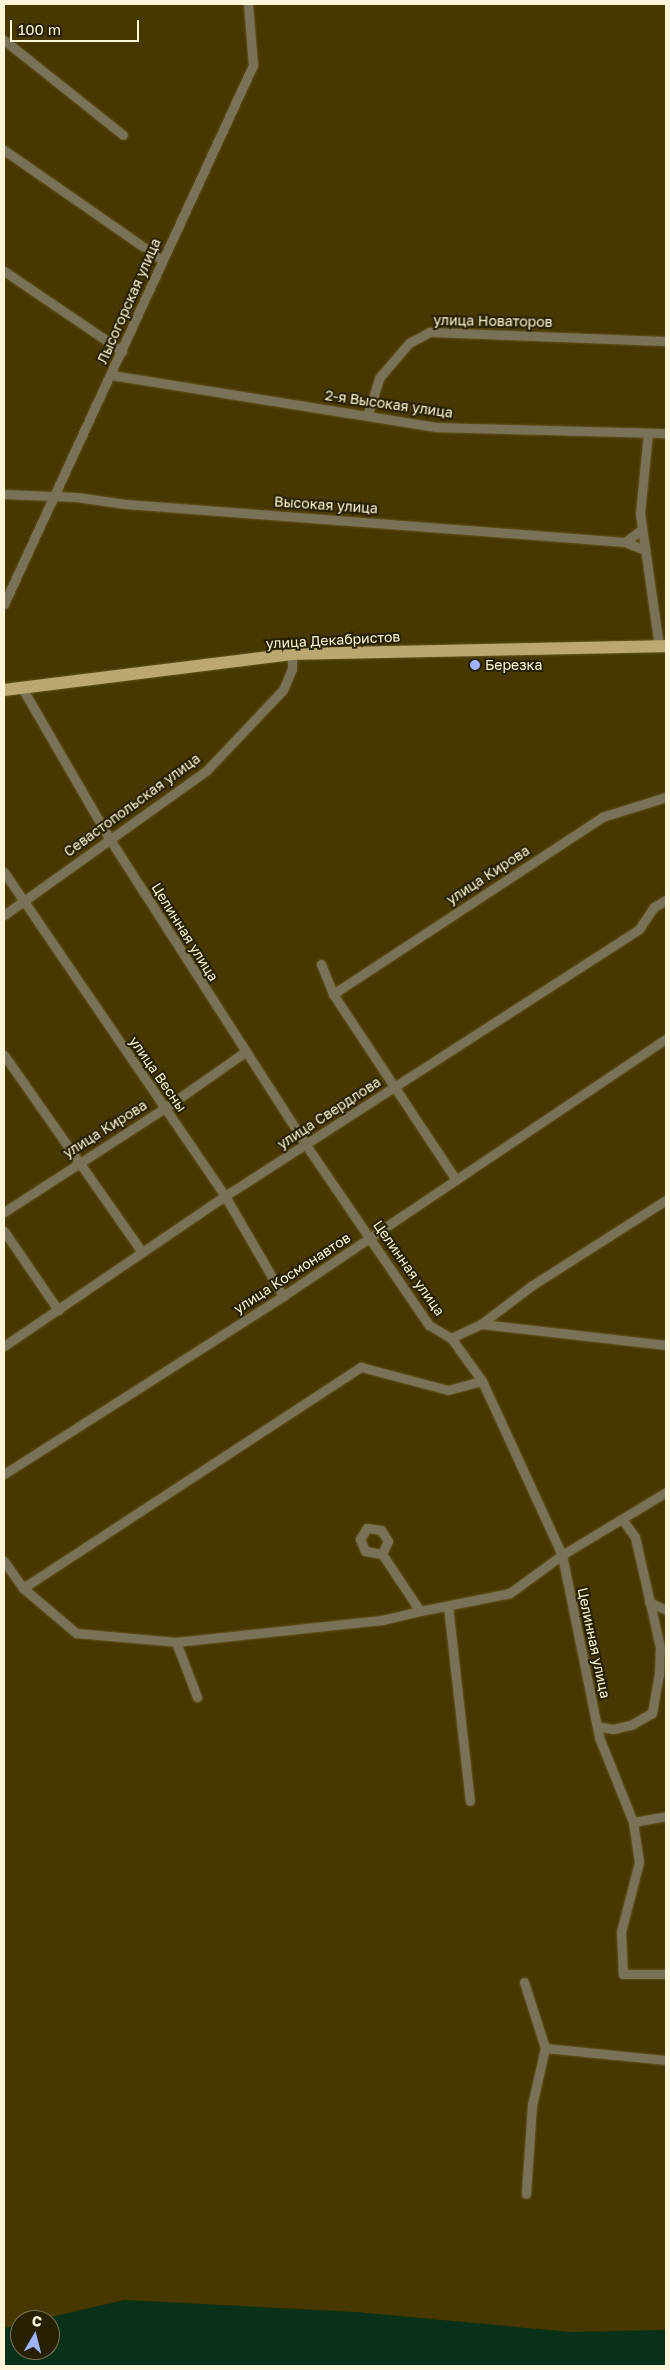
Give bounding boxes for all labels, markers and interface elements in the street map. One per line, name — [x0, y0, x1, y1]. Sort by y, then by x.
scale bar — [12, 10, 141, 42]
text: 100 m — [18, 20, 61, 38]
street label: Лысогорская улица — [94, 236, 164, 366]
street label: улица Новаторов — [433, 312, 553, 330]
street label: 2-я Высокая улица — [324, 387, 454, 421]
street label: Высокая улица — [274, 493, 378, 517]
street label: улица Декабристов — [265, 628, 401, 652]
place label: Березка — [485, 657, 542, 673]
marker: Березка — [469, 659, 481, 671]
street label: Севастопольская улица — [61, 750, 203, 860]
street label: улица Кирова — [443, 842, 533, 908]
street label: Целинная улица — [148, 880, 222, 984]
street label: улица Весны — [126, 1033, 190, 1115]
street label: улица Свердлова — [274, 1073, 384, 1153]
street label: улица Кирова — [60, 1097, 150, 1161]
street label: Целинная улица — [370, 1217, 448, 1319]
street label: улица Космонавтов — [230, 1229, 354, 1317]
street label: Целинная улица — [574, 1586, 614, 1700]
north arrow — [10, 2310, 60, 2360]
text: С — [31, 2312, 43, 2330]

